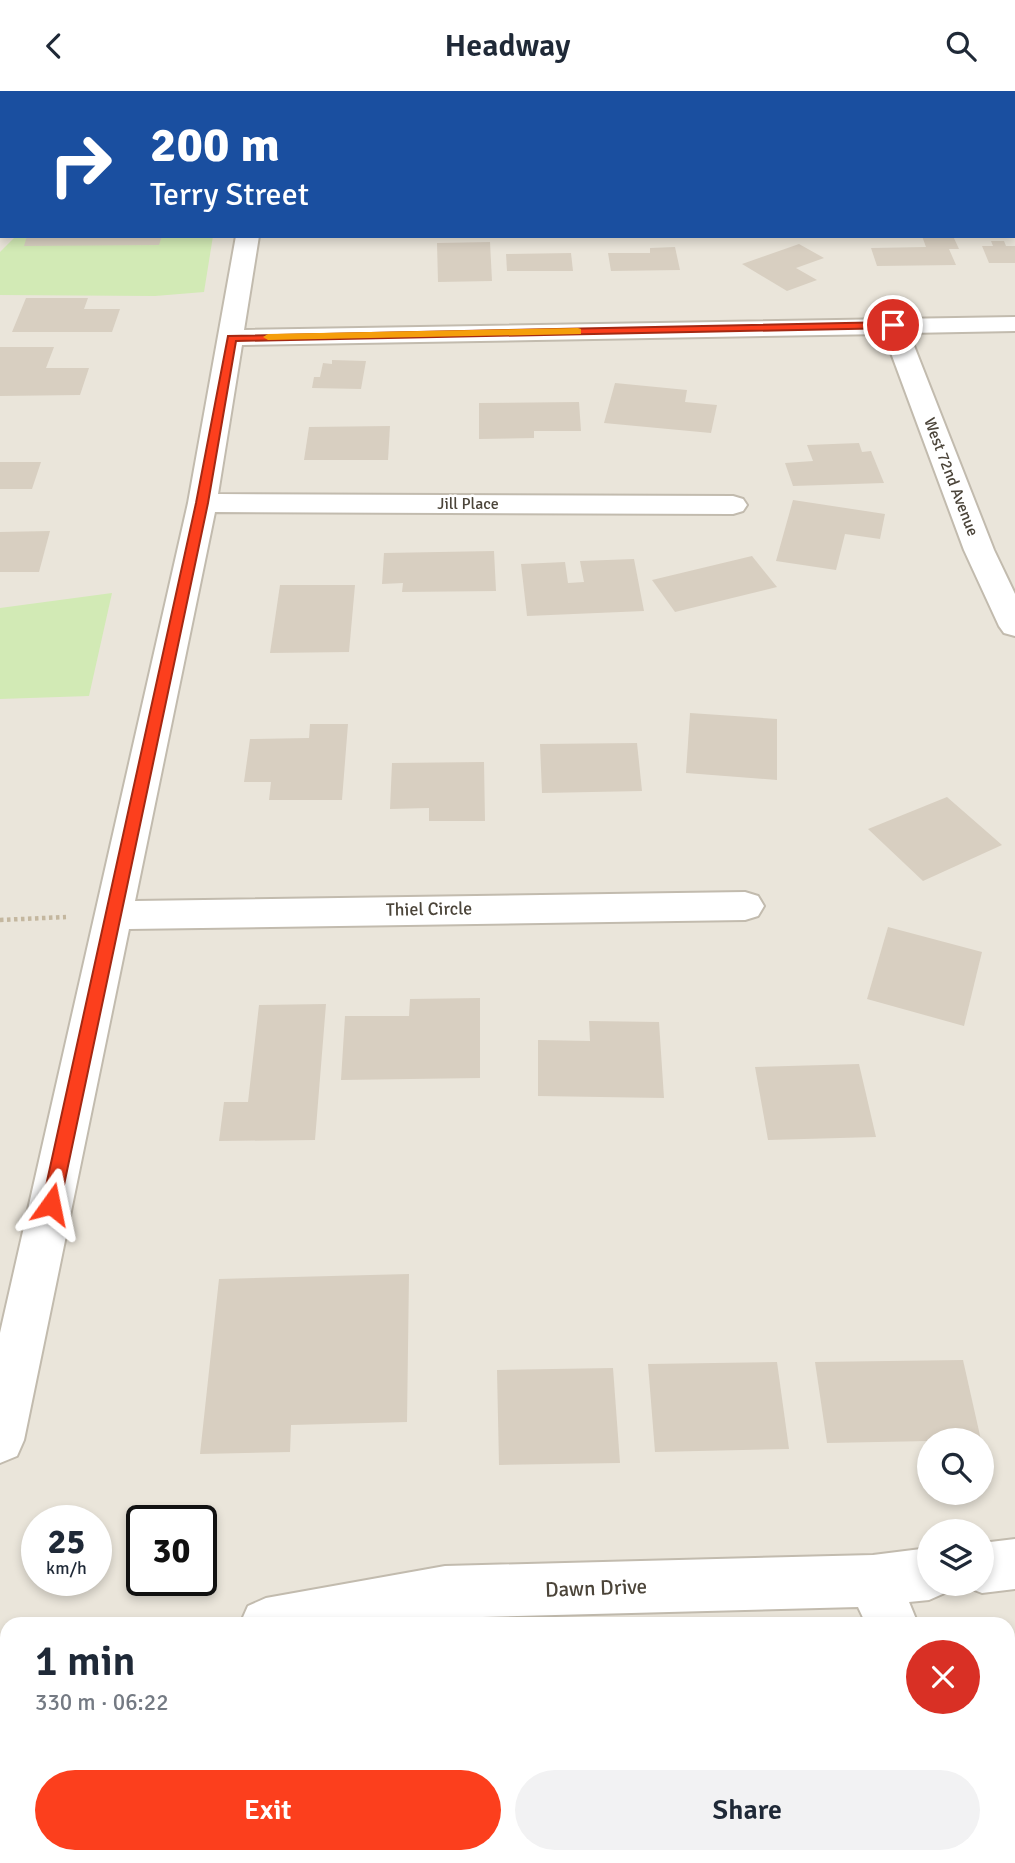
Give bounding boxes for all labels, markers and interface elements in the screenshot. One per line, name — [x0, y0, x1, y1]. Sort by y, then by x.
text: Headway — [445, 26, 570, 65]
icon: back — [35, 27, 73, 65]
icon: search — [942, 27, 980, 65]
text: 200 m — [150, 115, 280, 175]
icon: right — [35, 119, 126, 210]
text: Terry Street — [150, 175, 309, 214]
pin — [863, 295, 923, 355]
icon: arrive — [874, 306, 912, 344]
street label: West 72nd Avenue — [919, 415, 983, 539]
street label: Jill Place — [437, 494, 499, 514]
street label: Thiel Circle — [386, 897, 472, 921]
position arrow — [14, 1167, 88, 1241]
map controls — [917, 1428, 994, 1596]
button: search — [917, 1428, 994, 1505]
speed limit sign: 30 — [126, 1505, 217, 1596]
button: layers — [917, 1519, 994, 1596]
text: 25 — [48, 1520, 85, 1563]
text: km/h — [46, 1557, 87, 1579]
street label: Dawn Drive — [545, 1573, 647, 1603]
text: 1 min — [35, 1636, 136, 1687]
button: close — [906, 1640, 980, 1714]
text: 330 m · 06:22 — [35, 1688, 169, 1717]
button: Exit — [35, 1770, 501, 1850]
button: Share — [515, 1770, 980, 1850]

